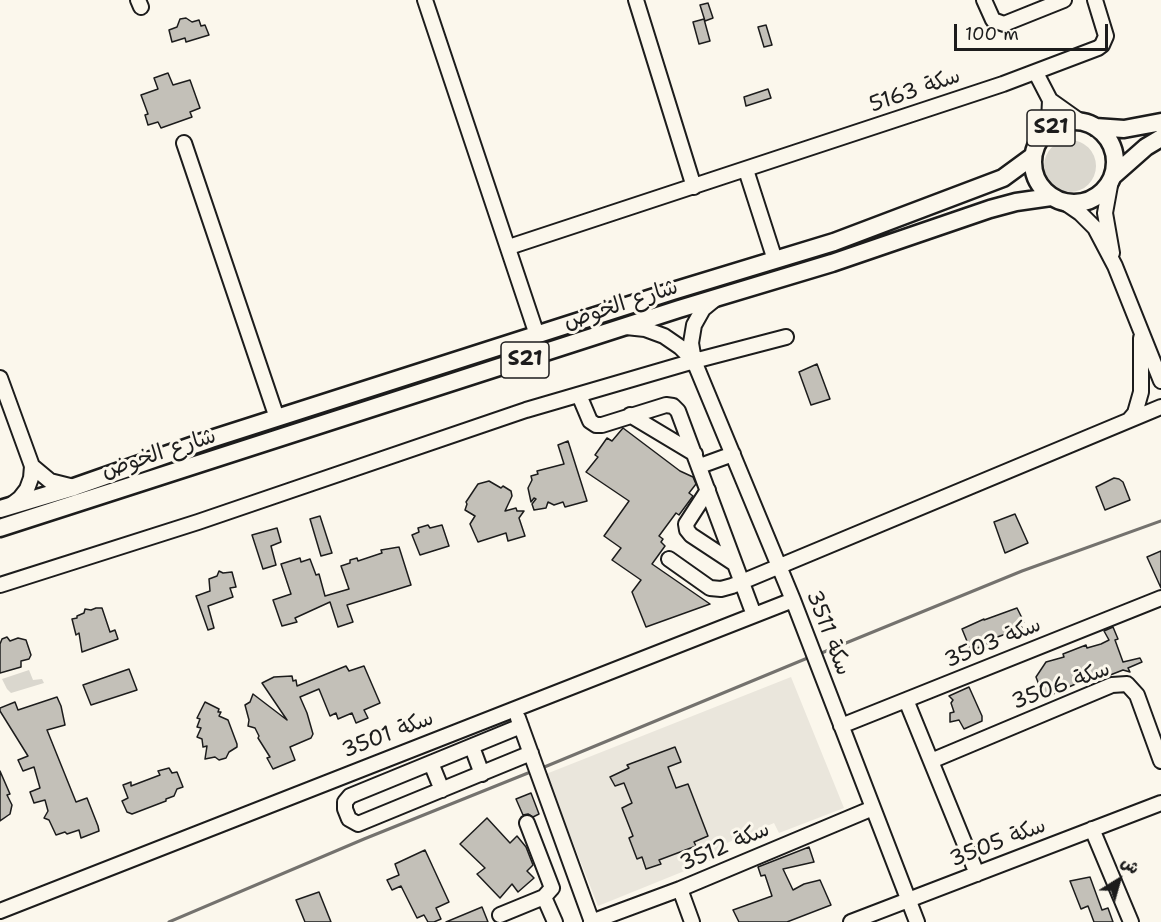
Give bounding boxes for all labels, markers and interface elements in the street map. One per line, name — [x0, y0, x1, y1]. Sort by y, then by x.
scale bar — [957, 12, 1112, 50]
text: 100 m — [965, 22, 1019, 46]
street label: سكة 5163 — [866, 63, 964, 119]
road number: S21 — [1027, 110, 1075, 146]
street label: شارع الخوض — [560, 274, 682, 336]
road number: S21 — [501, 342, 549, 378]
street label: شارع الخوض — [98, 423, 220, 485]
street label: سكة 3511 — [800, 587, 856, 679]
street label: سكة 3503 — [941, 612, 1045, 674]
street label: سكة 3506 — [1008, 656, 1114, 716]
street label: سكة 3501 — [338, 705, 438, 765]
street label: سكة 3505 — [946, 813, 1050, 873]
street label: سكة 3512 — [676, 816, 774, 878]
north arrow — [1089, 850, 1149, 910]
text: ش — [1117, 852, 1143, 879]

